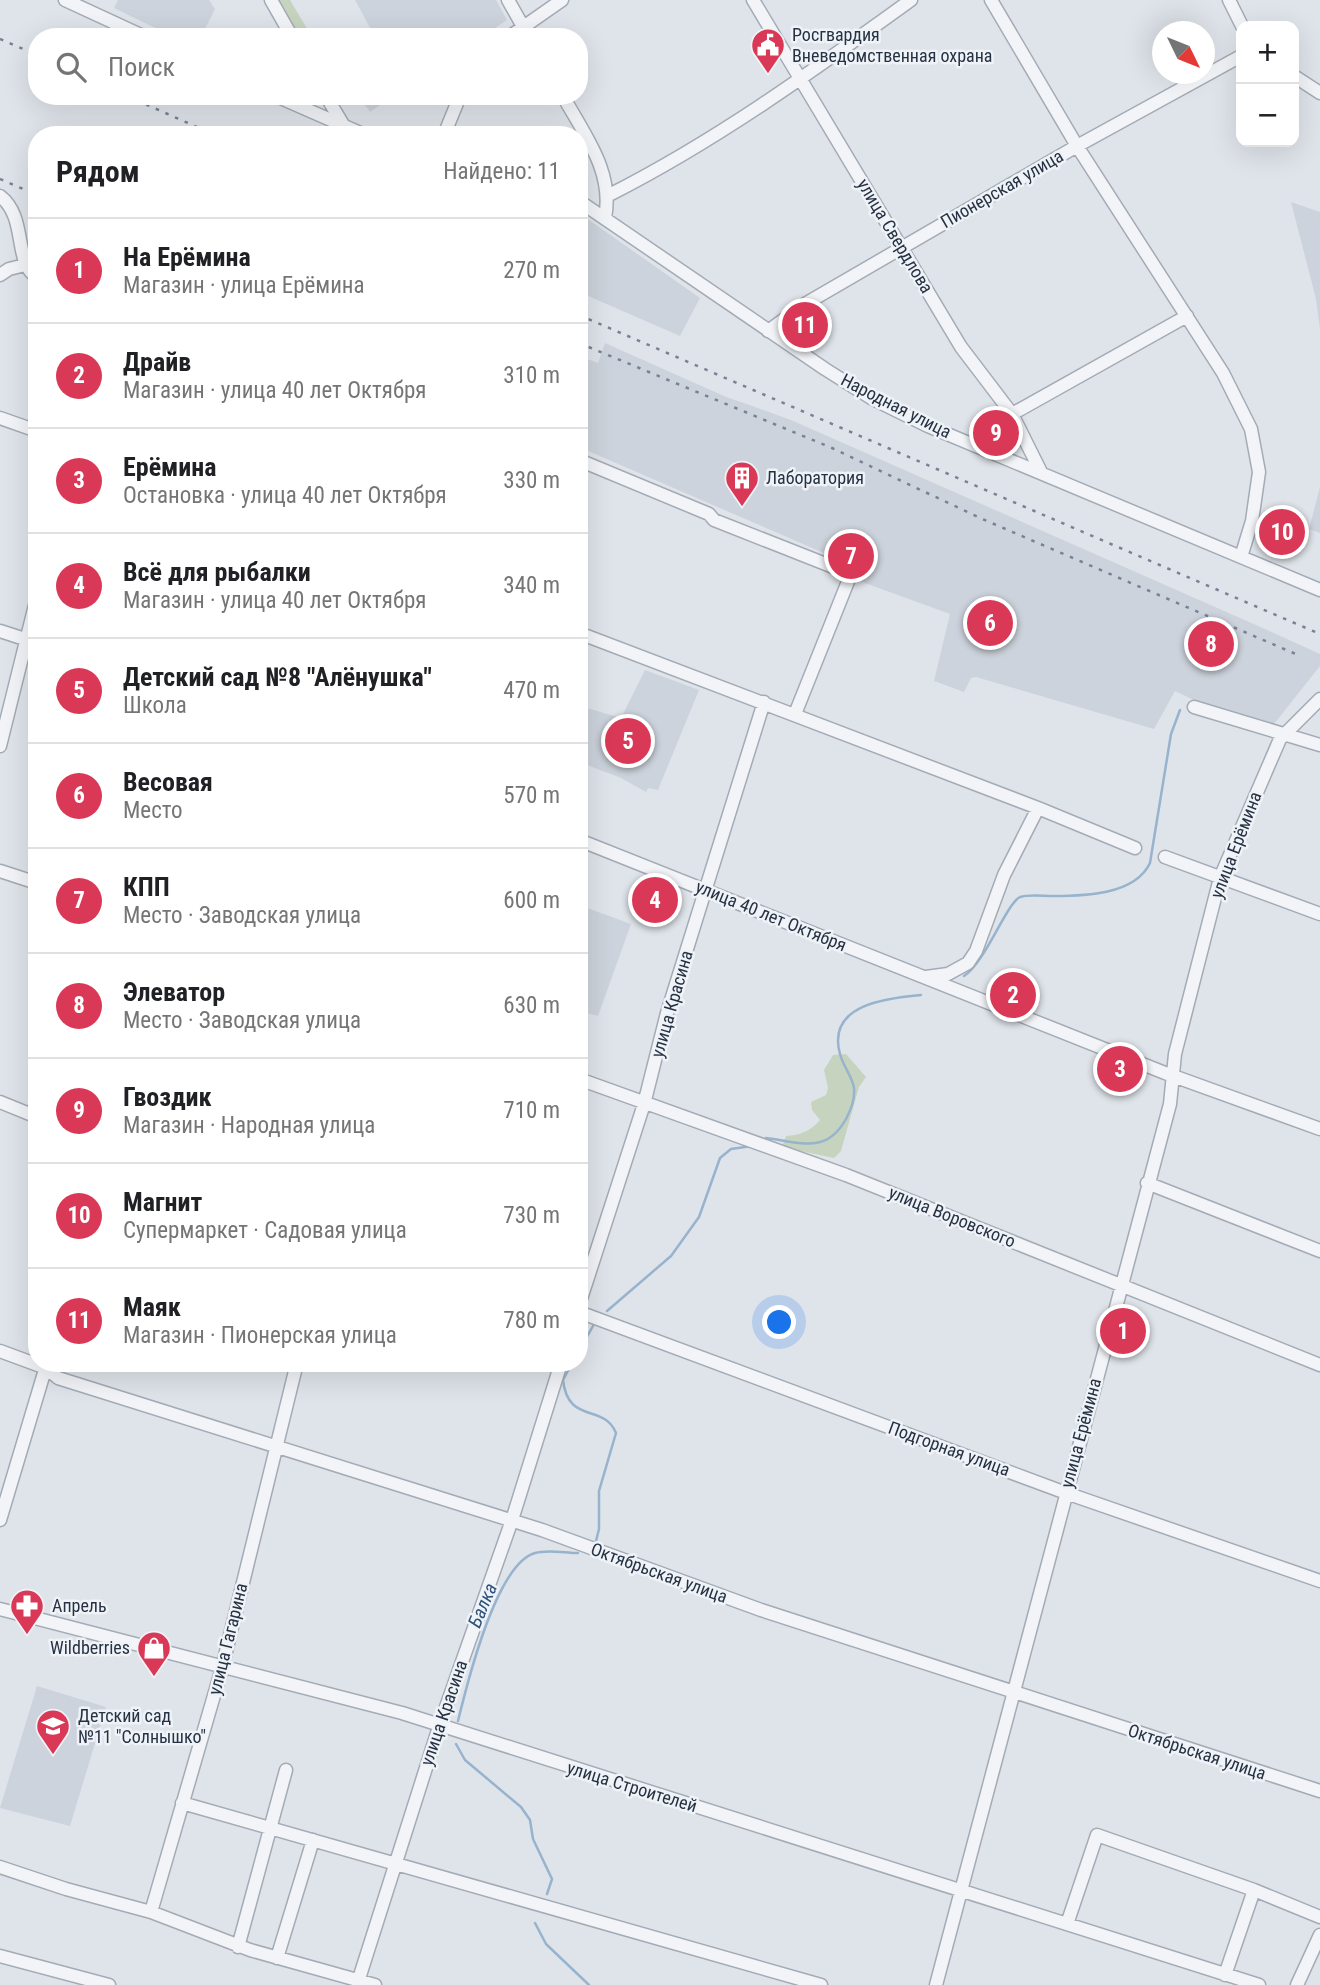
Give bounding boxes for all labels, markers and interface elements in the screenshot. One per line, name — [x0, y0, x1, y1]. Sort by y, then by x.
north arrow — [1152, 21, 1215, 84]
map controls — [1236, 21, 1299, 147]
button: + — [1236, 21, 1299, 84]
place label: Росгвардия Вневедомственная охрана — [792, 24, 993, 66]
public building icon: Росгвардия Вневедомственная охрана — [749, 26, 787, 75]
search box — [28, 28, 588, 105]
icon: search — [52, 48, 90, 86]
text: Поиск — [108, 52, 175, 82]
button: − — [1236, 84, 1299, 147]
street label: Пионерская улица — [937, 145, 1067, 232]
text: Рядом — [56, 154, 140, 189]
text: Найдено: 11 — [443, 158, 560, 185]
street label: улица Свердлова — [853, 175, 938, 297]
text: На Ерёмина — [123, 242, 251, 272]
text: 1 — [73, 257, 85, 284]
text: 270 m — [503, 257, 560, 284]
text: Магазин · улица Ерёмина — [123, 272, 365, 299]
pin: 11 — [782, 299, 828, 351]
text: Драйв — [123, 347, 191, 377]
text: 2 — [73, 362, 85, 389]
text: 310 m — [503, 362, 560, 389]
street label: Народная улица — [838, 369, 955, 442]
text: Магазин · улица 40 лет Октября — [123, 377, 426, 404]
pin: 9 — [973, 407, 1019, 459]
text: Ерёмина — [123, 452, 217, 482]
building icon: Лаборатория — [723, 459, 761, 508]
text: 3 — [73, 467, 85, 494]
text: 330 m — [503, 467, 560, 494]
place label: Лаборатория — [766, 467, 864, 488]
text: Остановка · улица 40 лет Октября — [123, 482, 447, 509]
pin: 10 — [1259, 506, 1305, 558]
pin: 7 — [828, 530, 874, 582]
text: Всё для рыбалки — [123, 557, 311, 587]
text: 4 — [73, 572, 85, 599]
text: 340 m — [503, 572, 560, 599]
text: Магазин · улица 40 лет Октября — [123, 587, 426, 614]
pin: 6 — [967, 597, 1013, 649]
pin: 8 — [1188, 618, 1234, 670]
text: Детский сад №8 "Алёнушка" — [123, 662, 432, 692]
text: 5 — [73, 677, 85, 704]
text: 470 m — [503, 677, 560, 704]
text: Школа — [123, 692, 187, 719]
pin: 5 — [605, 715, 651, 767]
text: Весовая — [123, 767, 213, 797]
text: 6 — [73, 782, 85, 809]
text: 570 m — [503, 782, 560, 809]
street label: улица Ерёмина — [1206, 789, 1265, 901]
text: Место — [123, 797, 183, 824]
text: КПП — [123, 872, 170, 902]
pin: 4 — [632, 874, 678, 926]
street label: улица 40 лет Октября — [693, 876, 850, 955]
text: 7 — [73, 887, 85, 914]
text: 600 m — [503, 887, 560, 914]
text: Место · Заводская улица — [123, 902, 361, 929]
street label: улица Красина — [646, 948, 697, 1060]
pin: 2 — [990, 969, 1036, 1021]
text: Элеватор — [123, 977, 225, 1007]
text: 8 — [73, 992, 85, 1019]
text: 630 m — [503, 992, 560, 1019]
text: Место · Заводская улица — [123, 1007, 361, 1034]
pin: 3 — [1097, 1043, 1143, 1095]
text: Гвоздик — [123, 1082, 212, 1112]
text: 9 — [73, 1097, 85, 1124]
text: 710 m — [503, 1097, 560, 1124]
text: Магазин · Народная улица — [123, 1112, 375, 1139]
street label: улица Воровского — [886, 1182, 1019, 1252]
text: Магнит — [123, 1187, 202, 1217]
text: 10 — [67, 1202, 91, 1229]
text: 730 m — [503, 1202, 560, 1229]
text: Супермаркет · Садовая улица — [123, 1217, 407, 1244]
text: Маяк — [123, 1292, 181, 1322]
your location — [762, 1305, 796, 1339]
pin: 1 — [1100, 1305, 1146, 1357]
text: 11 — [67, 1307, 91, 1334]
text: 780 m — [503, 1307, 560, 1334]
text: Магазин · Пионерская улица — [123, 1322, 397, 1349]
street label: улица Ерёмина — [1056, 1376, 1105, 1490]
street label: Подгорная улица — [886, 1417, 1013, 1480]
street label: Октябрьская улица — [588, 1538, 730, 1607]
water label: Балка — [463, 1579, 502, 1631]
street label: улица Гагарина — [203, 1581, 252, 1697]
pharmacy icon: Апрель — [8, 1587, 46, 1636]
place label: Апрель — [52, 1595, 107, 1616]
shop icon: Wildberries — [135, 1629, 173, 1678]
place label: Wildberries — [50, 1637, 130, 1658]
street label: улица Красина — [416, 1657, 471, 1768]
place label: Детский сад №11 "Солнышко" — [78, 1705, 206, 1747]
school or university icon: Детский сад №11 "Солнышко" — [34, 1707, 72, 1756]
street label: Октябрьская улица — [1126, 1719, 1269, 1784]
street label: улица Строителей — [565, 1757, 700, 1816]

